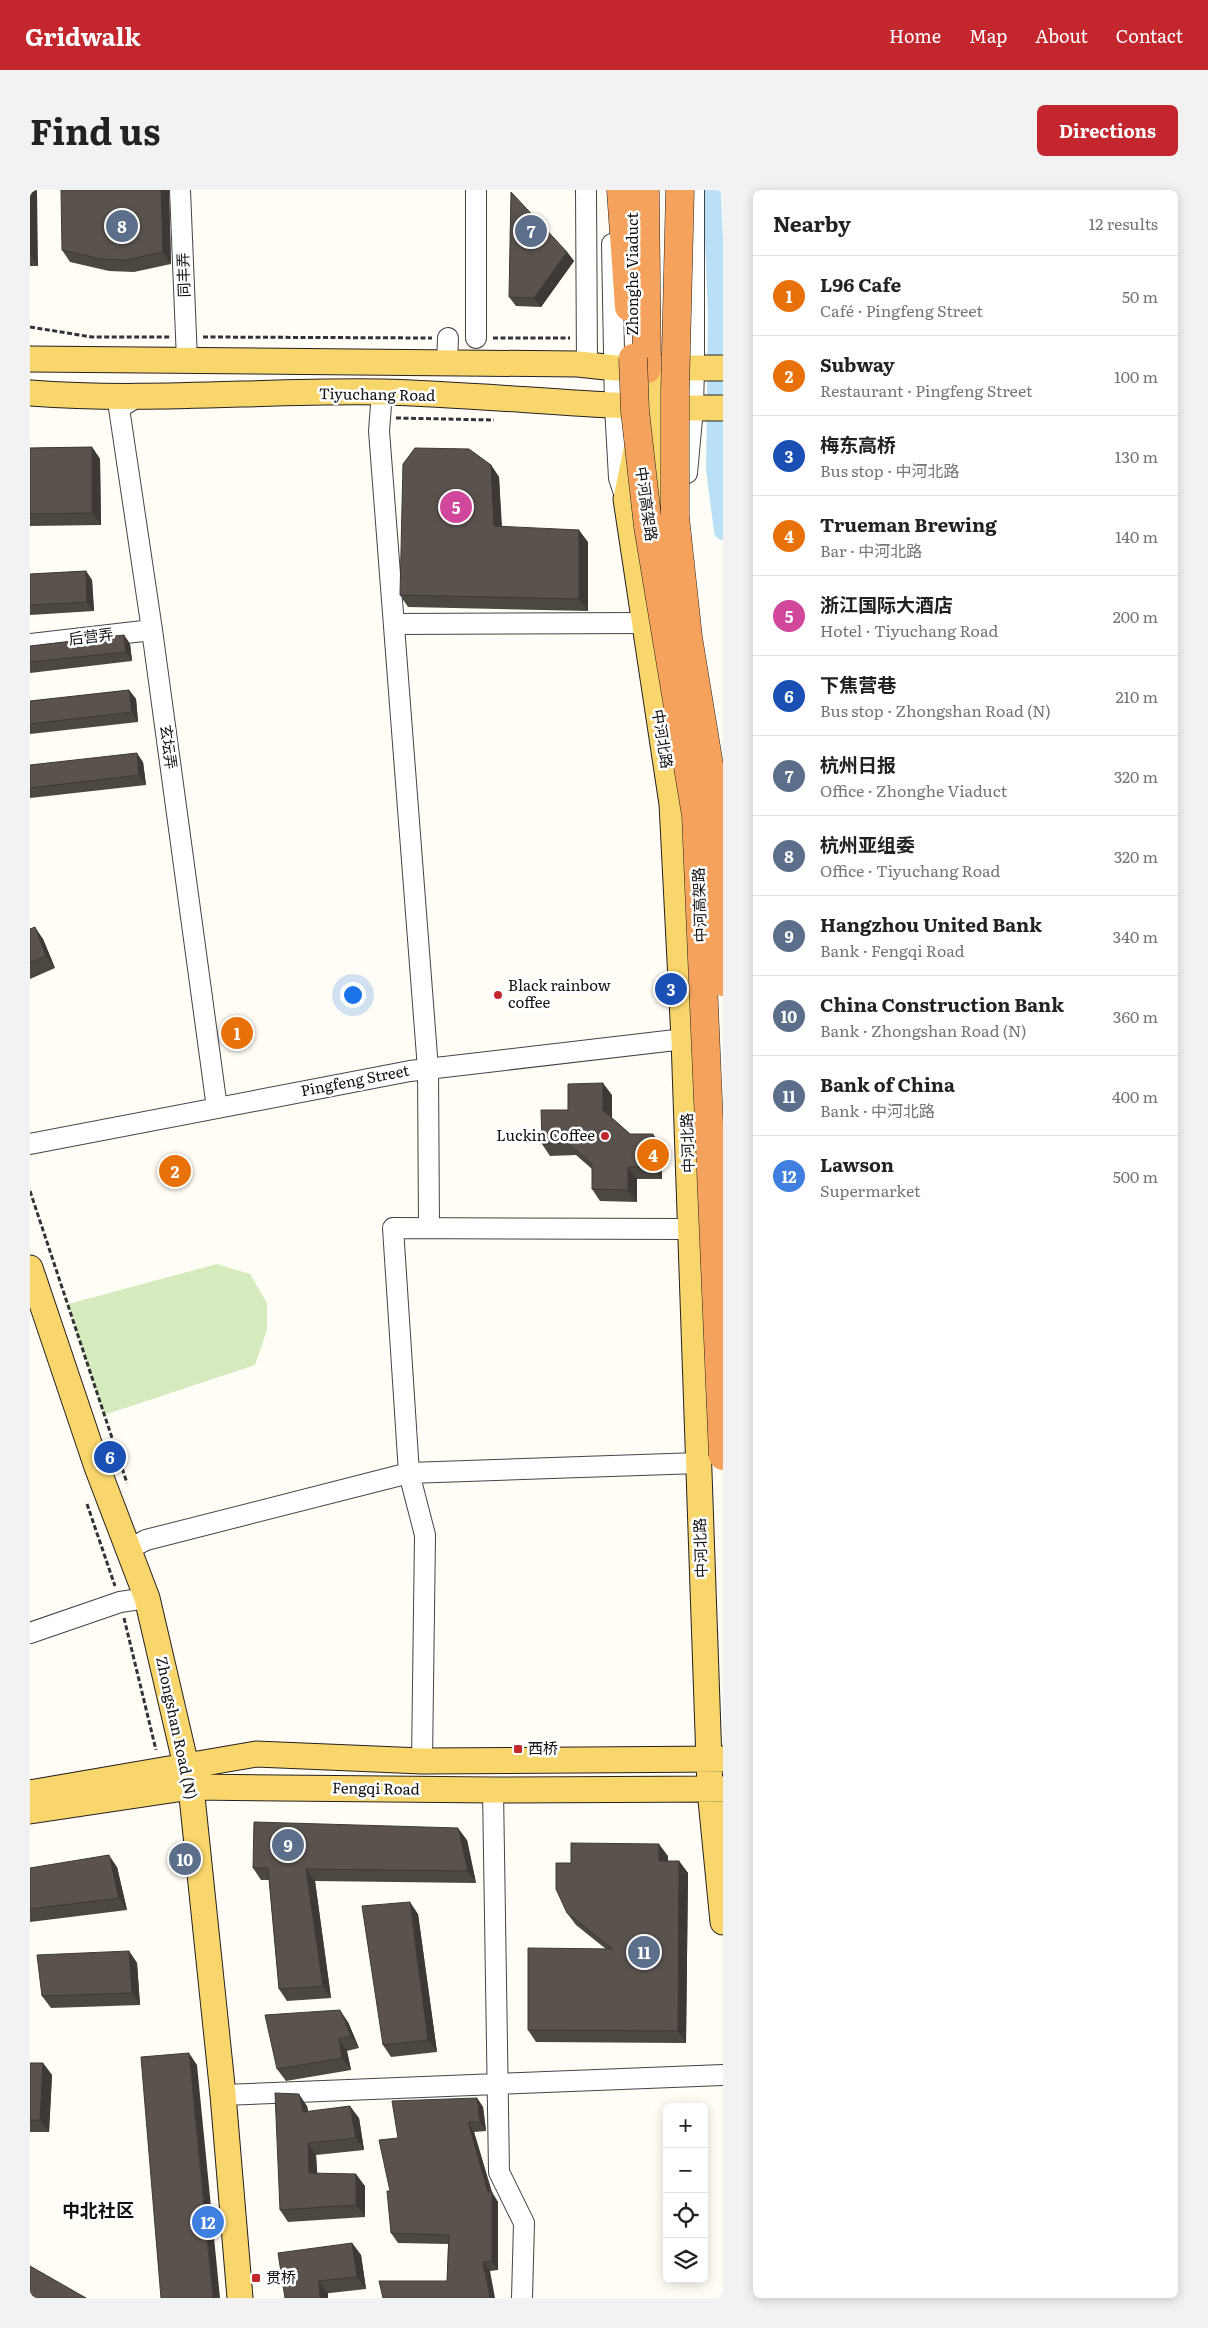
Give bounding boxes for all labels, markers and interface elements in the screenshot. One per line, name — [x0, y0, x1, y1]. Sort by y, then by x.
text: Gridwalk — [25, 18, 141, 53]
text: Home — [889, 22, 941, 49]
text: Map — [969, 22, 1007, 49]
text: About — [1035, 22, 1088, 49]
text: Contact — [1116, 22, 1183, 49]
text: Find us — [30, 104, 160, 156]
button: Directions — [1037, 105, 1178, 156]
pin: 8 — [106, 207, 138, 245]
text: Nearby — [773, 207, 851, 238]
text: 12 results — [1089, 211, 1158, 235]
pin: 7 — [515, 212, 547, 250]
street label: Zhonghe Viaduct — [620, 213, 643, 335]
street label: 同丰弄 — [170, 252, 195, 298]
text: L96 Cafe — [820, 270, 901, 298]
text: 1 — [786, 284, 792, 308]
text: 50 m — [1122, 284, 1158, 308]
text: Café · Pingfeng Street — [820, 298, 983, 322]
text: Subway — [820, 350, 895, 378]
text: 2 — [785, 364, 793, 388]
text: 100 m — [1114, 364, 1158, 388]
text: Restaurant · Pingfeng Street — [820, 378, 1032, 402]
street label: Tiyuchang Road — [319, 381, 435, 406]
text: 梅东高桥 — [820, 430, 896, 458]
text: 3 — [785, 444, 793, 468]
text: 130 m — [1115, 444, 1158, 468]
text: Bus stop · 中河北路 — [820, 458, 959, 482]
street label: 中河高架路 — [631, 465, 664, 543]
pin: 5 — [440, 488, 472, 526]
text: Trueman Brewing — [820, 510, 997, 538]
text: 4 — [784, 524, 794, 548]
text: 140 m — [1115, 524, 1158, 548]
text: Bar · 中河北路 — [820, 538, 922, 562]
text: 浙江国际大酒店 — [820, 590, 953, 618]
text: 5 — [785, 604, 793, 628]
text: 200 m — [1113, 604, 1158, 628]
text: Hotel · Tiyuchang Road — [820, 618, 998, 642]
street label: 后营弄 — [67, 621, 115, 650]
text: 下焦营巷 — [820, 670, 896, 698]
text: 6 — [784, 684, 794, 708]
text: 210 m — [1115, 684, 1158, 708]
text: Bus stop · Zhongshan Road (N) — [820, 698, 1051, 722]
street label: 中河北路 — [647, 707, 680, 770]
street label: 玄坛弄 — [155, 723, 184, 771]
text: 杭州日报 — [820, 750, 896, 778]
text: 7 — [785, 764, 793, 788]
text: 320 m — [1114, 764, 1158, 788]
text: Office · Zhonghe Viaduct — [820, 778, 1007, 802]
text: 杭州亚组委 — [820, 830, 915, 858]
text: 8 — [784, 844, 794, 868]
text: 320 m — [1114, 844, 1158, 868]
text: Office · Tiyuchang Road — [820, 858, 1000, 882]
street label: 中河高架路 — [686, 867, 711, 943]
text: Hangzhou United Bank — [820, 910, 1042, 938]
text: 9 — [784, 924, 794, 948]
text: 340 m — [1113, 924, 1158, 948]
text: Bank · Fengqi Road — [820, 938, 965, 962]
pin: 3 — [655, 970, 687, 1008]
place label: Black rainbow coffee — [508, 973, 611, 1013]
your location — [340, 982, 366, 1008]
marker: Black rainbow coffee — [492, 989, 504, 1001]
text: China Construction Bank — [820, 990, 1064, 1018]
text: 10 — [781, 1004, 797, 1028]
text: 360 m — [1113, 1004, 1158, 1028]
pin: 1 — [221, 1014, 253, 1052]
text: Bank · Zhongshan Road (N) — [820, 1018, 1027, 1042]
street label: Pingfeng Street — [299, 1058, 411, 1101]
text: Bank of China — [820, 1070, 955, 1098]
text: 11 — [782, 1084, 796, 1108]
text: 400 m — [1112, 1084, 1158, 1108]
text: Bank · 中河北路 — [820, 1098, 935, 1122]
street label: 中河北路 — [674, 1113, 699, 1173]
place label: Luckin Coffee — [496, 1123, 595, 1146]
marker: Luckin Coffee — [599, 1130, 611, 1142]
pin: 4 — [637, 1136, 669, 1174]
text: Lawson — [820, 1150, 894, 1178]
pin: 2 — [159, 1152, 191, 1190]
text: 12 — [781, 1164, 797, 1188]
text: 500 m — [1113, 1164, 1158, 1188]
text: Supermarket — [820, 1178, 920, 1202]
pin: 6 — [94, 1438, 126, 1476]
street label: 中河北路 — [687, 1518, 712, 1578]
street label: Zhongshan Road (N) — [151, 1654, 204, 1801]
place label: 西桥 — [528, 1736, 558, 1759]
marker: 西桥 — [512, 1743, 524, 1755]
street label: Fengqi Road — [332, 1775, 420, 1800]
pin: 9 — [272, 1826, 304, 1864]
pin: 10 — [169, 1840, 201, 1878]
pin: 11 — [628, 1933, 660, 1971]
map controls — [663, 2103, 708, 2283]
button: + — [663, 2103, 708, 2148]
button: − — [663, 2148, 708, 2193]
button: locate — [663, 2193, 708, 2238]
district label: 中北社区 — [62, 2196, 134, 2223]
pin: 12 — [192, 2203, 224, 2241]
button: layers — [663, 2238, 708, 2283]
place label: 贯桥 — [266, 2265, 296, 2288]
marker: 贯桥 — [250, 2272, 262, 2284]

